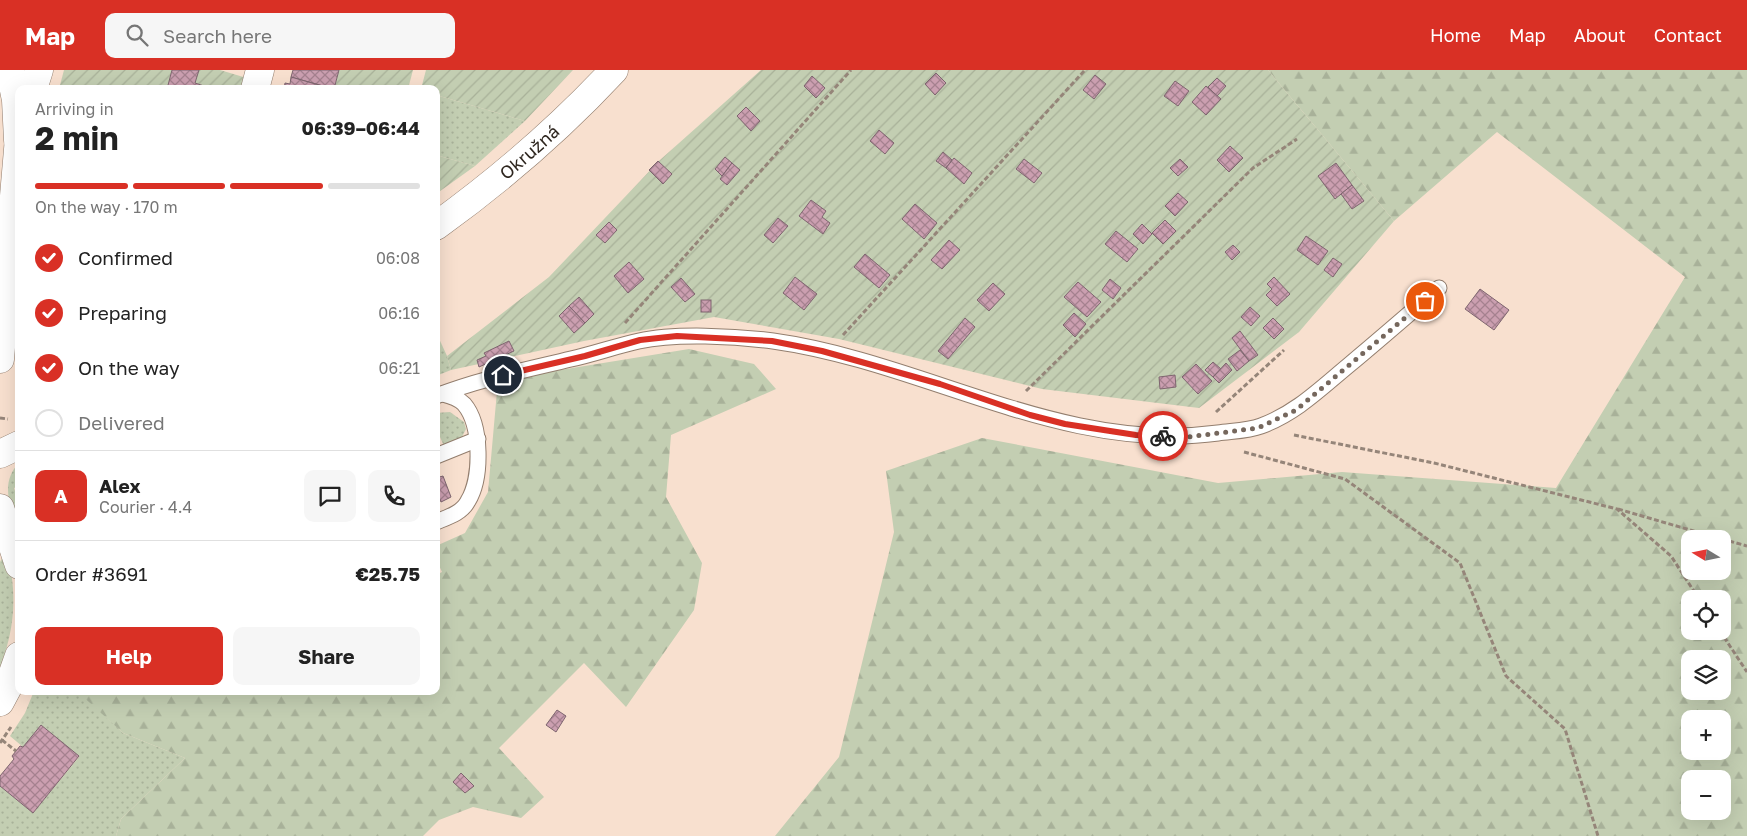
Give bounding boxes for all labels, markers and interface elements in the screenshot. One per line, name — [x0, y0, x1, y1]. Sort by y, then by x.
search box — [105, 13, 455, 58]
text: Map — [25, 21, 75, 50]
icon: search — [123, 21, 151, 49]
text: Search here — [163, 24, 272, 47]
text: Home — [1430, 24, 1481, 46]
text: Map — [1509, 24, 1546, 46]
text: About — [1574, 24, 1626, 46]
text: Contact — [1654, 24, 1722, 46]
text: Arriving in — [35, 99, 114, 119]
text: 06:39–06:44 — [302, 116, 420, 139]
text: 2 min — [35, 119, 119, 157]
street label: Okružná — [495, 120, 563, 184]
text: On the way · 170 m — [35, 197, 178, 217]
icon: check — [35, 244, 63, 272]
text: Confirmed — [78, 246, 173, 269]
text: 06:08 — [376, 248, 420, 268]
pin — [1404, 280, 1446, 322]
icon: bag — [1411, 287, 1439, 315]
icon: check — [35, 299, 63, 327]
text: Preparing — [78, 301, 167, 324]
text: 06:16 — [378, 303, 420, 323]
icon: check — [35, 354, 63, 382]
pin — [482, 354, 524, 396]
text: On the way — [78, 356, 180, 379]
text: 06:21 — [379, 358, 420, 378]
icon: home — [489, 361, 517, 389]
text: Delivered — [78, 411, 165, 434]
courier — [1138, 411, 1188, 461]
icon: bike — [1149, 422, 1177, 450]
button: chat — [304, 470, 356, 522]
button: phone — [368, 470, 420, 522]
text: Alex — [99, 474, 140, 497]
text: A — [54, 484, 68, 507]
text: Courier · 4.4 — [99, 497, 192, 517]
north arrow — [1681, 530, 1731, 580]
map controls — [1681, 530, 1731, 820]
text: Order #3691 — [35, 562, 147, 585]
text: €25.75 — [355, 562, 420, 585]
button: locate — [1681, 590, 1731, 640]
button: Help — [35, 627, 223, 685]
button: Share — [233, 627, 420, 685]
button: layers — [1681, 650, 1731, 700]
button: + — [1681, 710, 1731, 760]
button: − — [1681, 770, 1731, 820]

